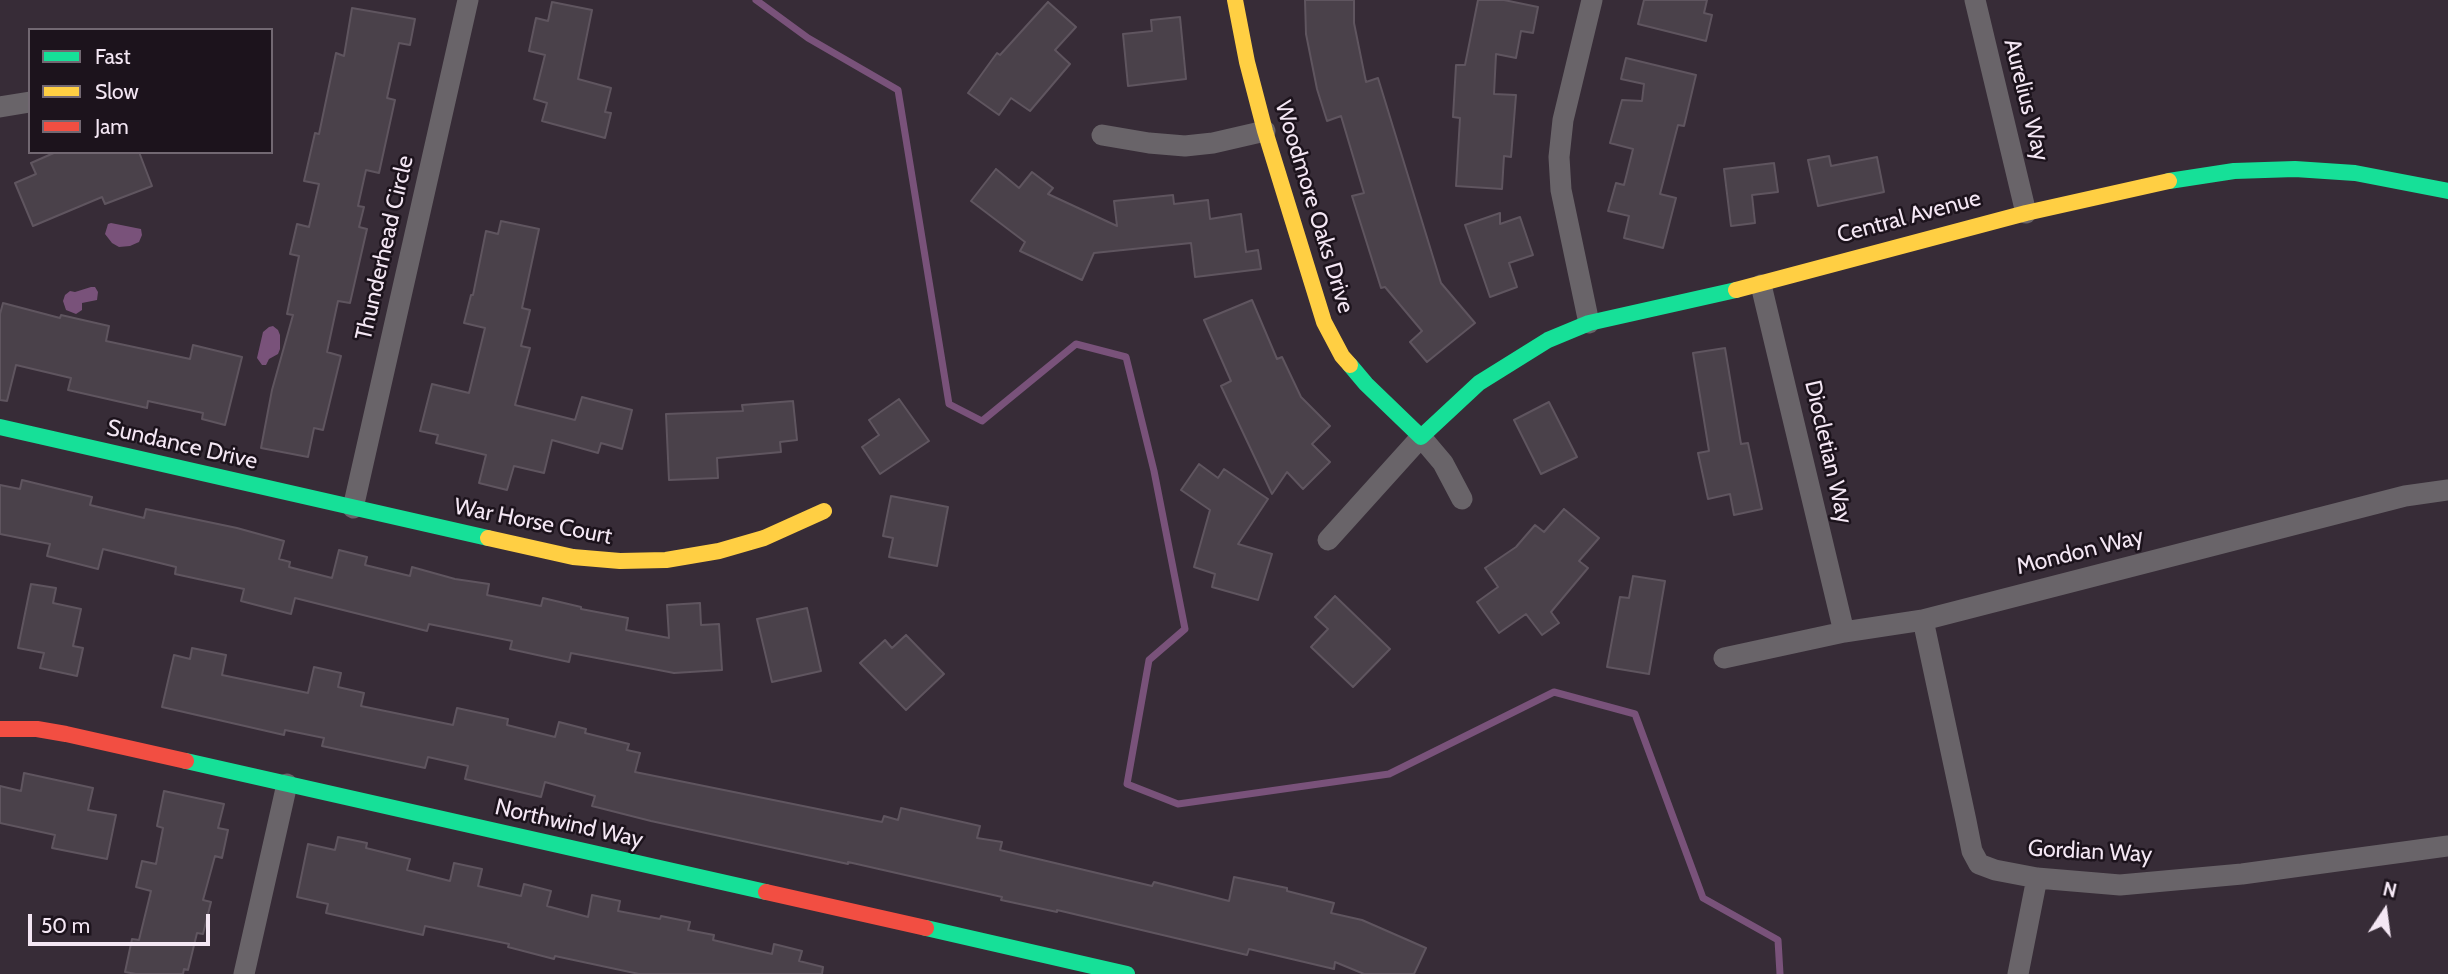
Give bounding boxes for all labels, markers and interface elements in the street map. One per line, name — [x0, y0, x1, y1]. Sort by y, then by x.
legend — [28, 28, 273, 154]
street label: Aurelius Way — [1998, 36, 2054, 164]
text: Fast — [95, 44, 131, 69]
text: Slow — [95, 79, 139, 104]
street label: Woodmore Oaks Drive — [1269, 97, 1359, 317]
text: Jam — [95, 114, 129, 139]
street label: Thunderhead Circle — [350, 153, 420, 343]
street label: Central Avenue — [1834, 185, 1984, 249]
street label: Diocletian Way — [1798, 378, 1858, 526]
street label: Sundance Drive — [104, 414, 260, 476]
street label: War Horse Court — [452, 493, 614, 551]
street label: Mondon Way — [2013, 523, 2147, 581]
street label: Northwind Way — [492, 794, 646, 854]
street label: Gordian Way — [2027, 835, 2153, 869]
north arrow — [2350, 876, 2420, 946]
text: N — [2381, 877, 2399, 903]
scale bar — [32, 900, 214, 944]
text: 50 m — [41, 913, 90, 938]

